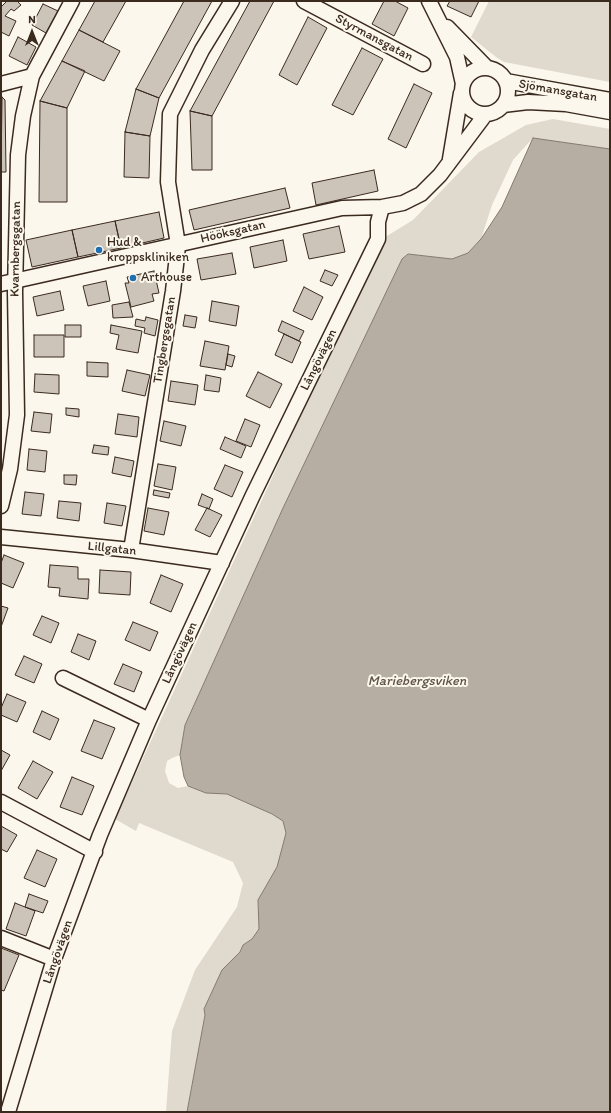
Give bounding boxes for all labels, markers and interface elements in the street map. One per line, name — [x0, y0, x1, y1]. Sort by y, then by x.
street label: Styrmansgatan — [332, 11, 416, 65]
north arrow — [12, 12, 52, 52]
text: N — [28, 13, 36, 26]
street label: Sjömansgatan — [517, 76, 599, 106]
street label: Kvarnbergsgatan — [7, 201, 25, 297]
street label: Hööksgatan — [199, 217, 267, 247]
place label: Hud & kroppskliniken — [107, 235, 189, 266]
marker: Hud & kroppskliniken — [94, 245, 104, 255]
place label: Arthouse — [141, 270, 192, 286]
marker: Arthouse — [128, 273, 138, 283]
street label: Tingbergsgatan — [150, 296, 180, 384]
street label: Långövägen — [297, 327, 341, 393]
street label: Lillgatan — [87, 539, 137, 559]
street label: Långövägen — [159, 620, 201, 686]
water label: Mariebergsviken — [368, 673, 466, 689]
street label: Långövägen — [40, 918, 76, 986]

